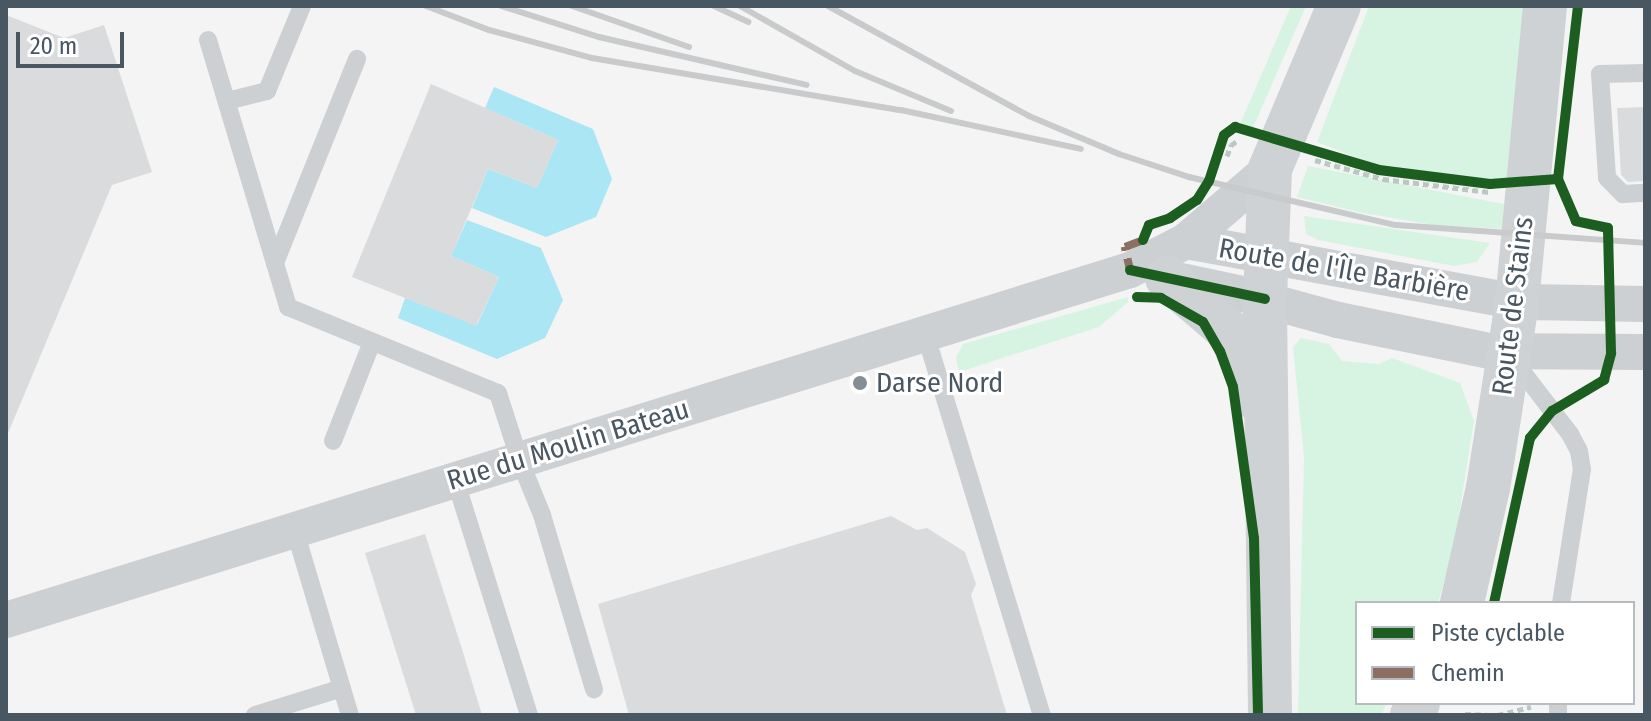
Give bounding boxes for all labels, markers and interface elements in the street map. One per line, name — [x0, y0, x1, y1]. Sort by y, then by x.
scale bar — [20, 16, 128, 66]
text: 20 m — [30, 32, 77, 60]
street label: Route de Stains — [1485, 215, 1541, 397]
street label: Route de l'Île Barbière — [1216, 231, 1472, 309]
place label: Darse Nord — [876, 366, 1003, 400]
marker: Darse Nord — [851, 374, 869, 392]
street label: Rue du Moulin Bateau — [443, 392, 693, 498]
legend — [1355, 601, 1635, 705]
text: Piste cyclable — [1431, 619, 1565, 647]
text: Chemin — [1431, 659, 1505, 687]

